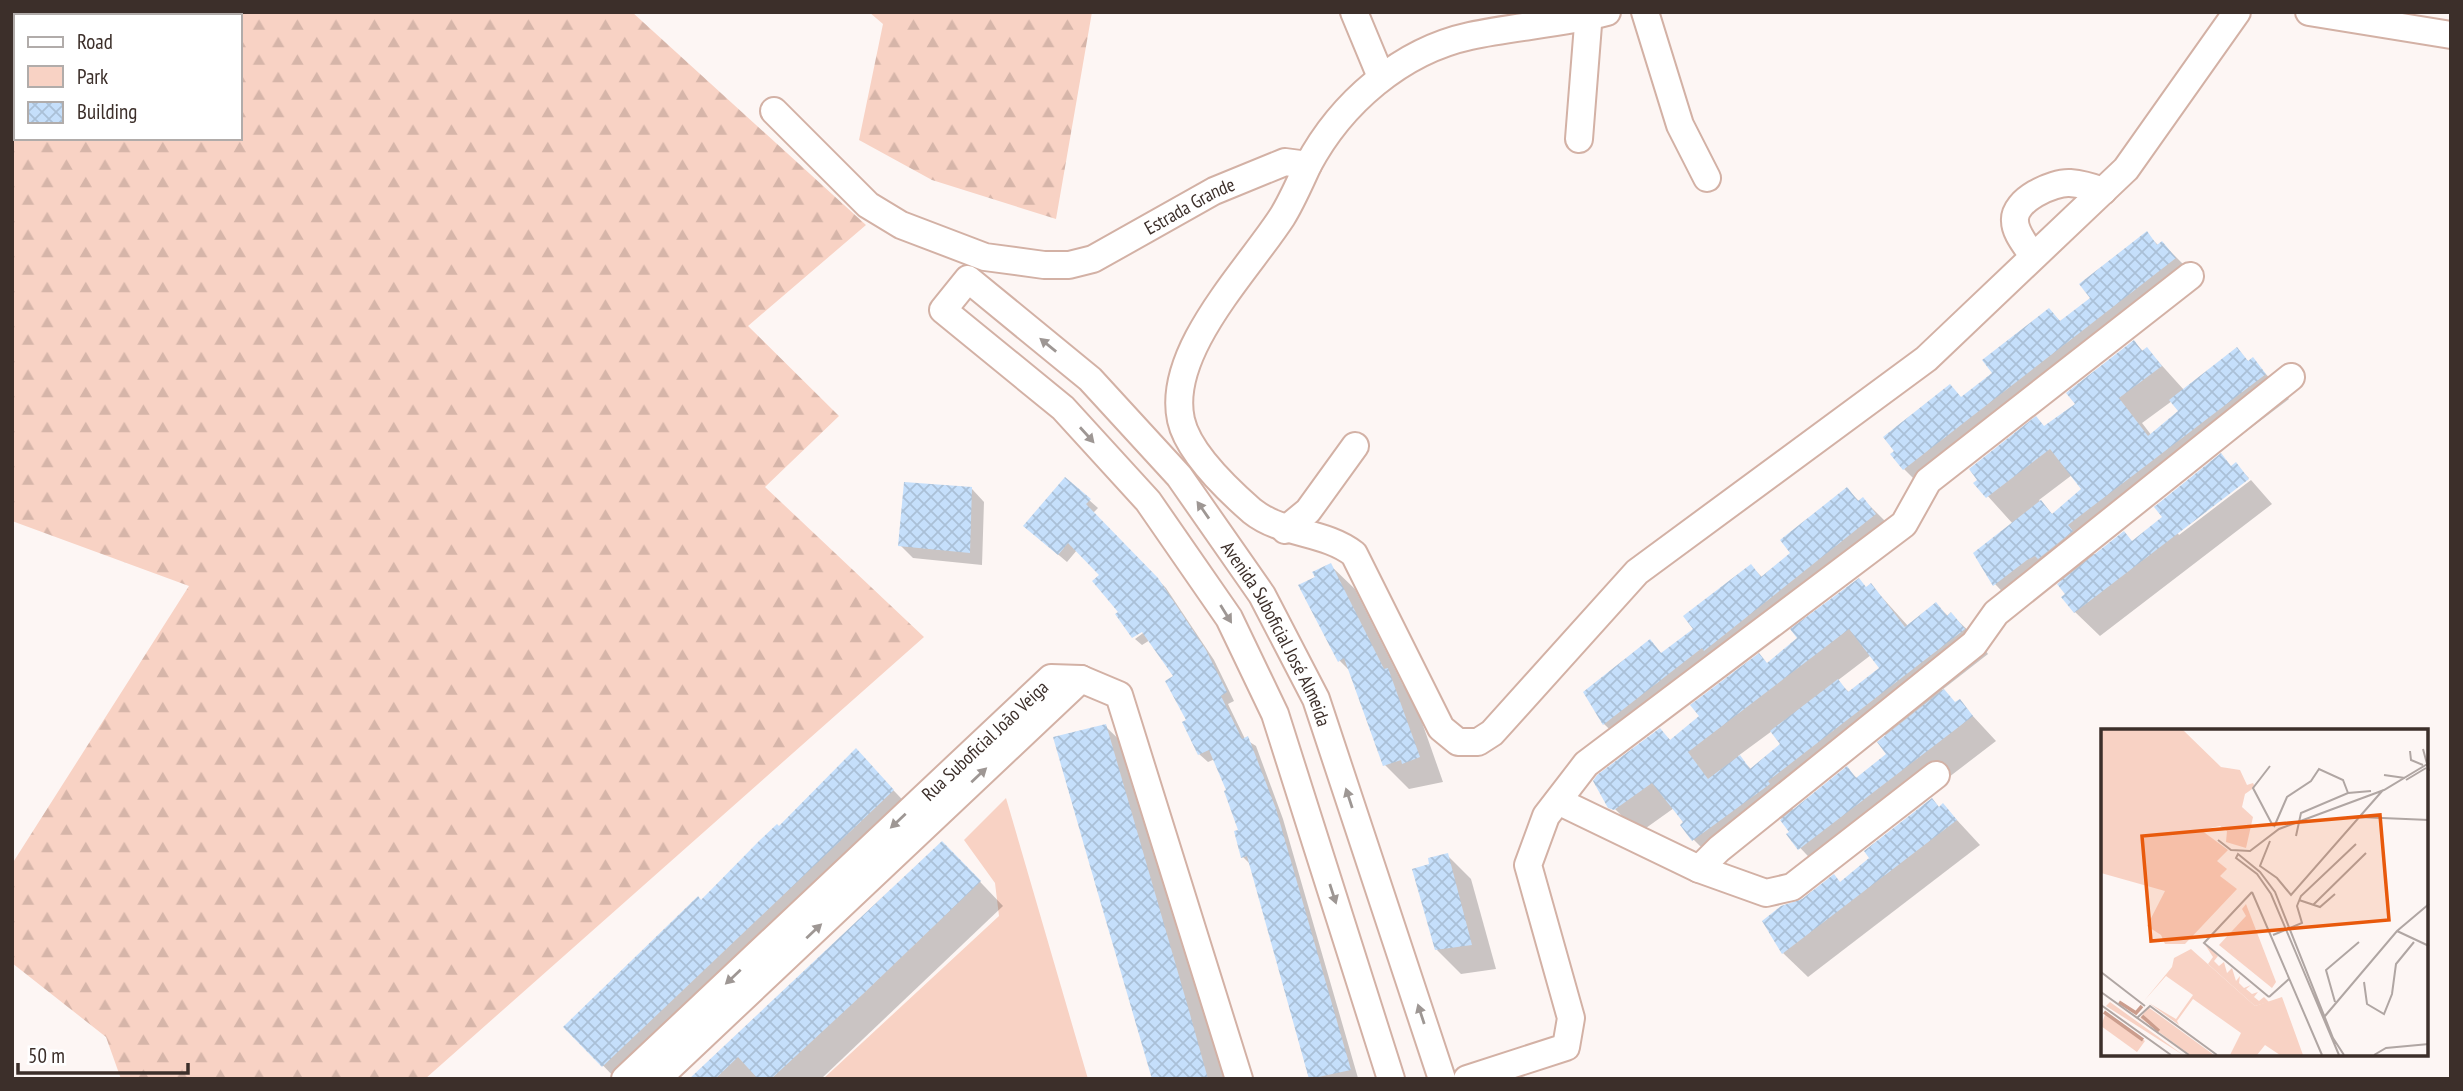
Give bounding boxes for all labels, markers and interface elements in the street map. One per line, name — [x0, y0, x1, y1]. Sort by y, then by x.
legend — [14, 14, 242, 140]
text: Road — [77, 28, 113, 55]
text: Park — [77, 63, 108, 90]
text: Building — [77, 98, 137, 125]
street label: Estrada Grande — [1140, 172, 1238, 240]
one-way arrow — [1039, 337, 1057, 352]
one-way arrow — [1079, 426, 1095, 444]
one-way arrow — [1196, 501, 1210, 519]
street label: Avenida Suboficial José Almeida — [1216, 536, 1336, 729]
one-way arrow — [1219, 604, 1232, 624]
street label: Rua Suboficial João Veiga — [916, 675, 1053, 806]
inset map — [2101, 729, 2428, 1056]
one-way arrow — [971, 767, 988, 783]
one-way arrow — [1343, 787, 1354, 808]
one-way arrow — [890, 813, 907, 829]
one-way arrow — [1328, 884, 1338, 905]
one-way arrow — [805, 923, 823, 939]
one-way arrow — [724, 969, 742, 985]
one-way arrow — [1415, 1003, 1426, 1024]
scale bar — [18, 1032, 187, 1076]
text: 50 m — [28, 1042, 65, 1069]

